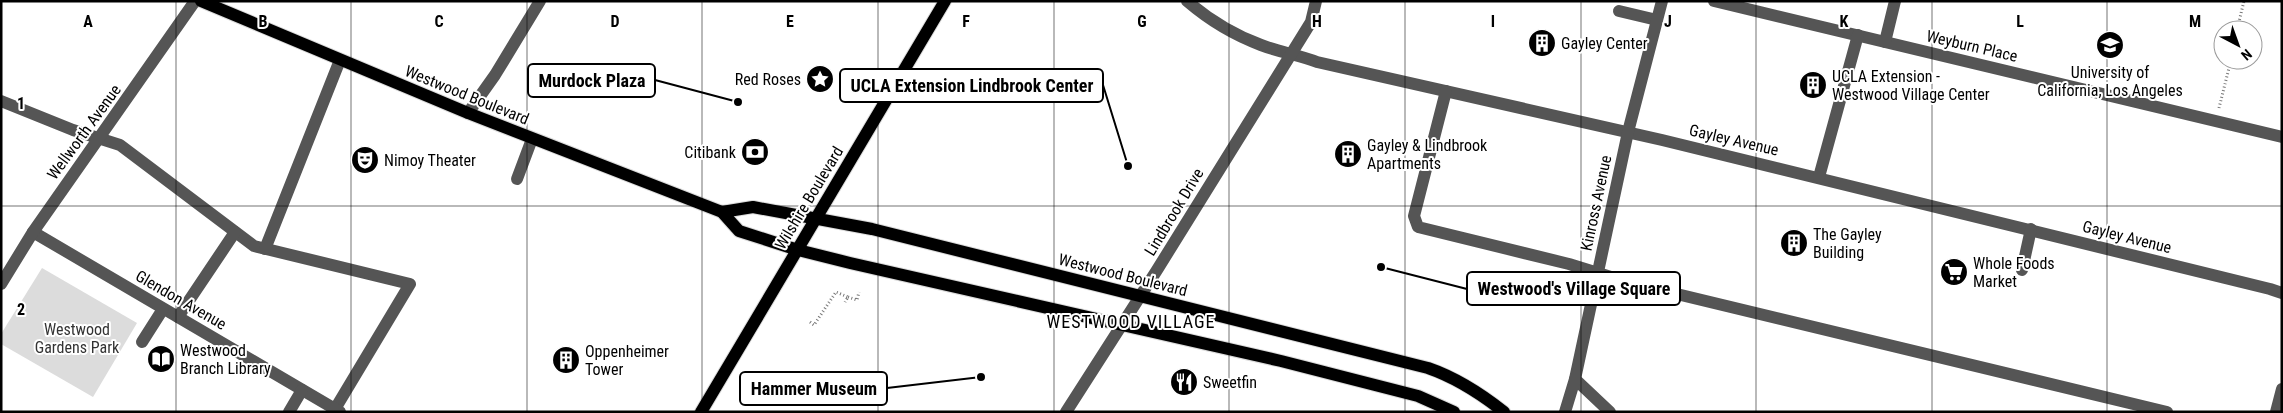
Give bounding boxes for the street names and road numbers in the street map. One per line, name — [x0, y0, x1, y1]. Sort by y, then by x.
street label: Weyburn Place — [1925, 26, 2019, 66]
street label: Westwood Boulevard — [402, 61, 532, 129]
street label: Wellworth Avenue — [43, 81, 125, 183]
street label: Gayley Avenue — [1687, 120, 1781, 160]
street label: Wilshire Boulevard — [771, 143, 847, 253]
street label: Kinross Avenue — [1577, 153, 1615, 253]
street label: Lindbrook Drive — [1141, 165, 1207, 259]
street label: Gayley Avenue — [2080, 217, 2174, 257]
street label: Westwood Boulevard — [1057, 250, 1189, 300]
street label: Glendon Avenue — [132, 266, 230, 334]

